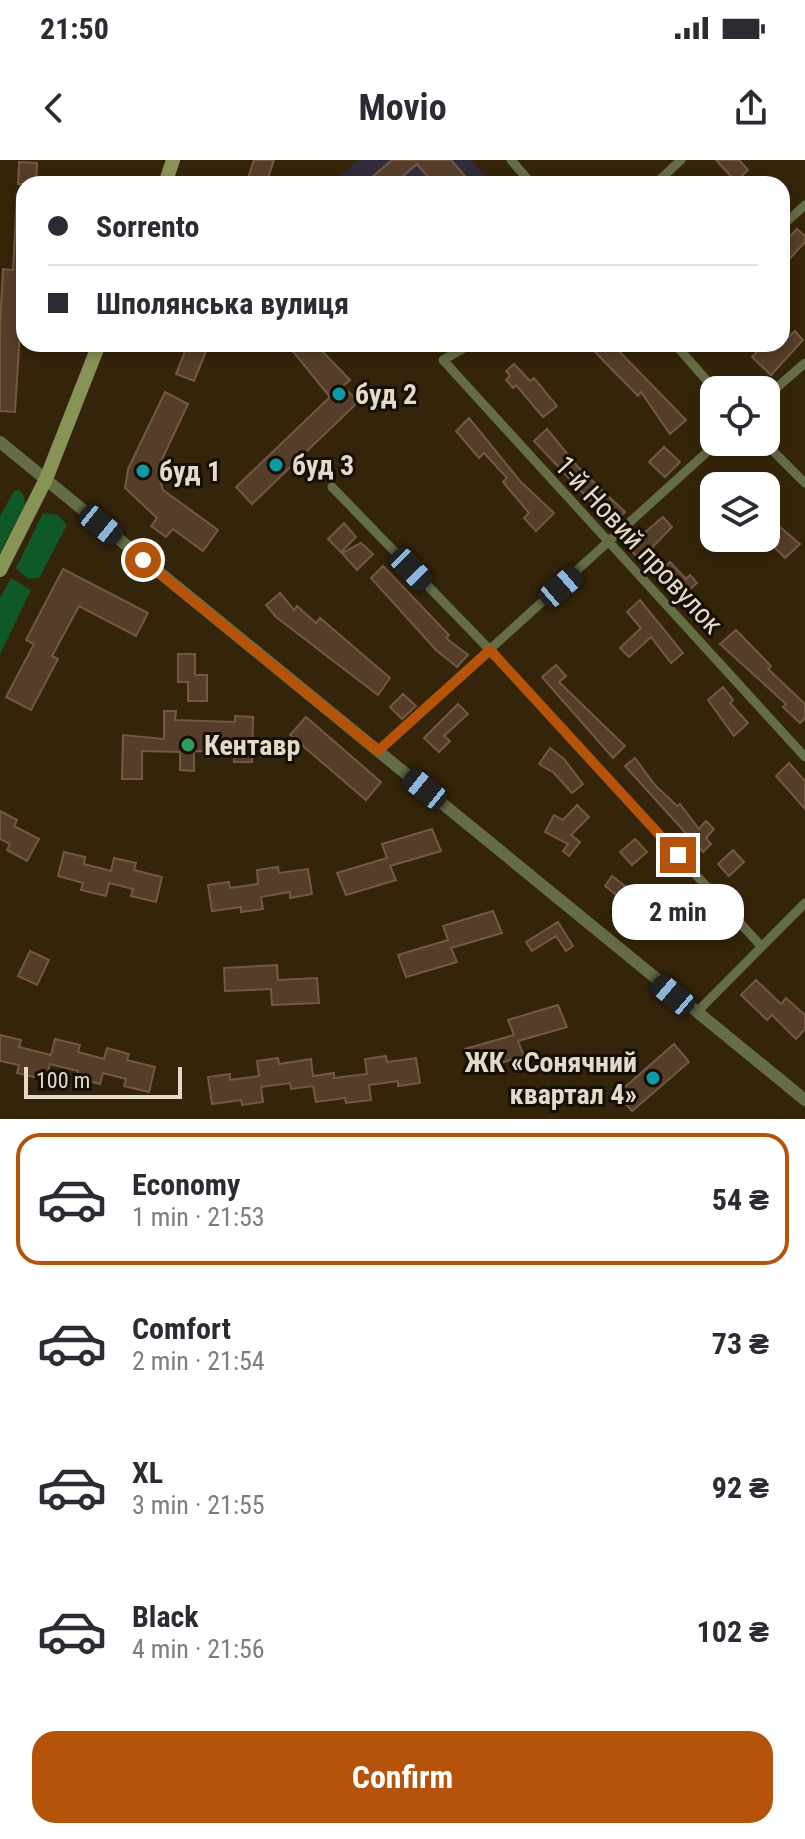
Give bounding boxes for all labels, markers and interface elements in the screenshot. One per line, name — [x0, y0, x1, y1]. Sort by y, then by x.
text: 21:50 — [40, 11, 109, 46]
icon: back — [32, 86, 76, 130]
icon: share — [729, 86, 773, 130]
text: Movio — [358, 87, 447, 129]
text: Sorrento — [96, 209, 200, 244]
text: Шполянська вулиця — [96, 286, 349, 321]
map controls — [700, 376, 780, 552]
button: locate — [700, 376, 780, 456]
place label: буд 2 — [355, 378, 417, 411]
marker: буд 2 — [330, 385, 348, 403]
place label: буд 3 — [292, 449, 354, 482]
street label: 1-й Новий провулок — [548, 449, 730, 641]
place label: буд 1 — [159, 455, 221, 488]
marker: буд 3 — [267, 456, 285, 474]
marker: буд 1 — [134, 462, 152, 480]
button: layers — [700, 472, 780, 552]
car — [75, 501, 127, 549]
route start — [125, 542, 161, 578]
car — [386, 543, 436, 595]
car — [535, 562, 587, 612]
place label: Кентавр — [204, 729, 300, 762]
marker: Кентавр — [179, 736, 197, 754]
car — [399, 765, 451, 813]
route end — [660, 837, 696, 873]
callout: 2 min — [612, 883, 744, 939]
text: 2 min — [649, 897, 707, 927]
car — [647, 970, 699, 1020]
place label: ЖК «Сонячний квартал 4» — [464, 1046, 637, 1111]
scale bar — [24, 1063, 182, 1099]
text: 100 m — [36, 1068, 90, 1093]
marker: ЖК «Сонячний квартал 4» — [644, 1069, 662, 1087]
icon: car — [36, 1163, 108, 1235]
text: Economy — [132, 1167, 240, 1202]
text: 54 ₴ — [712, 1182, 769, 1217]
text: 1 min · 21:53 — [132, 1202, 265, 1232]
icon: car — [36, 1307, 108, 1379]
text: Comfort — [132, 1311, 231, 1346]
text: 73 ₴ — [712, 1326, 769, 1361]
text: 2 min · 21:54 — [132, 1346, 265, 1376]
icon: car — [36, 1451, 108, 1523]
text: XL — [132, 1455, 163, 1490]
text: 92 ₴ — [712, 1470, 769, 1505]
text: 3 min · 21:55 — [132, 1490, 265, 1520]
icon: car — [36, 1595, 108, 1667]
text: Black — [132, 1599, 199, 1634]
text: 102 ₴ — [697, 1614, 769, 1649]
text: 4 min · 21:56 — [132, 1634, 265, 1664]
button: Confirm — [32, 1731, 773, 1823]

